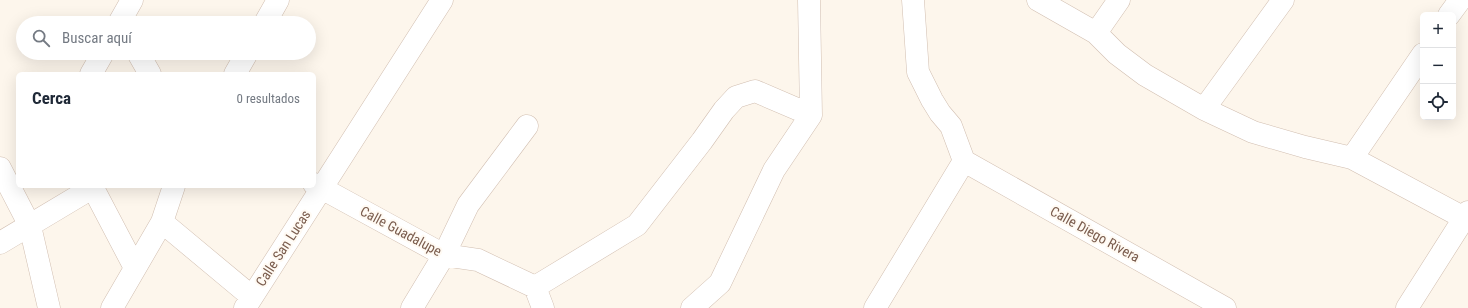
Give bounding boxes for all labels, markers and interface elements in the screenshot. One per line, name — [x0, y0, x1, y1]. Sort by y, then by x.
map controls — [1420, 12, 1456, 120]
button: + — [1420, 12, 1456, 48]
search box — [16, 16, 316, 60]
icon: search — [30, 27, 52, 49]
text: Buscar aquí — [62, 29, 132, 47]
button: − — [1420, 48, 1456, 84]
button: locate — [1420, 84, 1456, 120]
text: Cerca — [32, 88, 71, 108]
text: 0 resultados — [236, 91, 300, 106]
street label: Calle Guadalupe — [358, 203, 445, 259]
street label: Calle Diego Rivera — [1048, 203, 1142, 265]
street label: Calle San Lucas — [252, 207, 314, 289]

